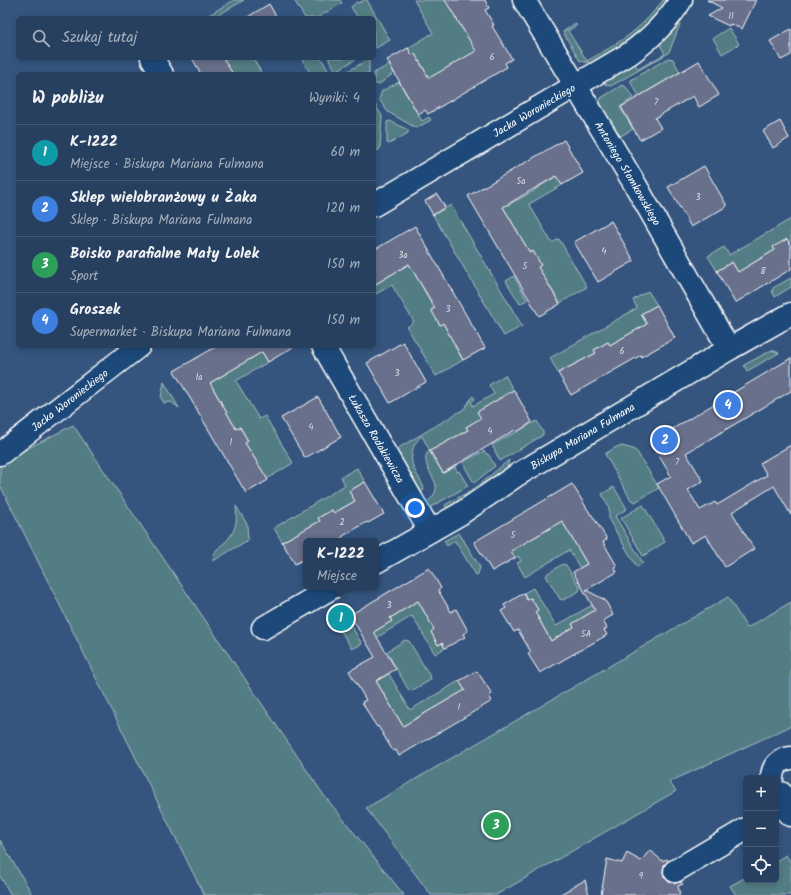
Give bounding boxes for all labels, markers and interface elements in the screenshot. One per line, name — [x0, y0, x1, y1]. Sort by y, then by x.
house number: 11 — [728, 9, 734, 24]
search box — [16, 16, 376, 60]
text: Szukaj tutaj — [62, 26, 137, 50]
icon: search — [30, 27, 52, 49]
house number: 6 — [489, 50, 495, 65]
street label: Jacka Woronieckiego — [490, 80, 579, 143]
text: W pobliżu — [32, 85, 103, 112]
text: Wyniki: 4 — [309, 88, 360, 109]
house number: 7 — [654, 95, 659, 110]
street label: Antoniego Słomkowskiego — [589, 118, 665, 229]
text: K-1222 — [70, 130, 118, 154]
text: 1 — [43, 142, 47, 163]
text: 60 m — [331, 142, 360, 163]
text: Miejsce · Biskupa Mariana Fulmana — [70, 154, 264, 175]
house number: 5a — [516, 174, 526, 189]
text: Sklep wielobranżowy u Żaka — [70, 186, 257, 210]
house number: 3 — [695, 190, 701, 205]
text: 2 — [41, 198, 49, 219]
text: 120 m — [326, 198, 360, 219]
text: Sklep · Biskupa Mariana Fulmana — [70, 210, 252, 231]
text: Boisko parafialne Mały Lolek — [70, 242, 259, 266]
house number: 4 — [602, 244, 607, 259]
house number: 3a — [398, 248, 408, 263]
text: 3 — [41, 254, 49, 275]
text: 150 m — [327, 254, 360, 275]
house number: 5 — [523, 259, 529, 274]
house number: 8 — [760, 264, 766, 279]
text: Sport — [70, 266, 98, 287]
text: Groszek — [70, 298, 120, 322]
house number: 3 — [445, 302, 451, 317]
text: 4 — [41, 310, 49, 331]
text: 150 m — [327, 310, 360, 331]
text: Supermarket · Biskupa Mariana Fulmana — [70, 322, 291, 343]
house number: 6 — [619, 344, 625, 359]
street label: Jacka Woronieckiego — [28, 365, 113, 437]
house number: 3 — [394, 366, 400, 381]
house number: 1a — [195, 370, 203, 385]
pin: 4 — [715, 390, 741, 420]
street label: Łukasza Rodakiewicza — [343, 391, 409, 487]
street label: Biskupa Mariana Fulmana — [527, 399, 639, 475]
house number: 4 — [309, 420, 314, 435]
house number: 4 — [488, 424, 493, 439]
pin: 2 — [652, 425, 678, 455]
house number: 1 — [230, 435, 233, 450]
house number: 7 — [675, 455, 680, 470]
your location — [405, 498, 425, 518]
house number: 2 — [339, 515, 345, 530]
house number: 5 — [511, 528, 517, 543]
popup — [303, 538, 379, 590]
text: K-1222 — [317, 542, 365, 566]
text: Miejsce — [317, 566, 357, 587]
house number: 3 — [386, 598, 392, 613]
pin: 1 — [328, 603, 354, 633]
house number: 5A — [581, 627, 592, 642]
house number: 1 — [458, 700, 461, 715]
map controls — [743, 775, 779, 883]
button: + — [743, 775, 779, 811]
pin: 3 — [483, 810, 509, 840]
button: − — [743, 811, 779, 847]
button: locate — [743, 847, 779, 883]
house number: 9 — [639, 869, 644, 884]

